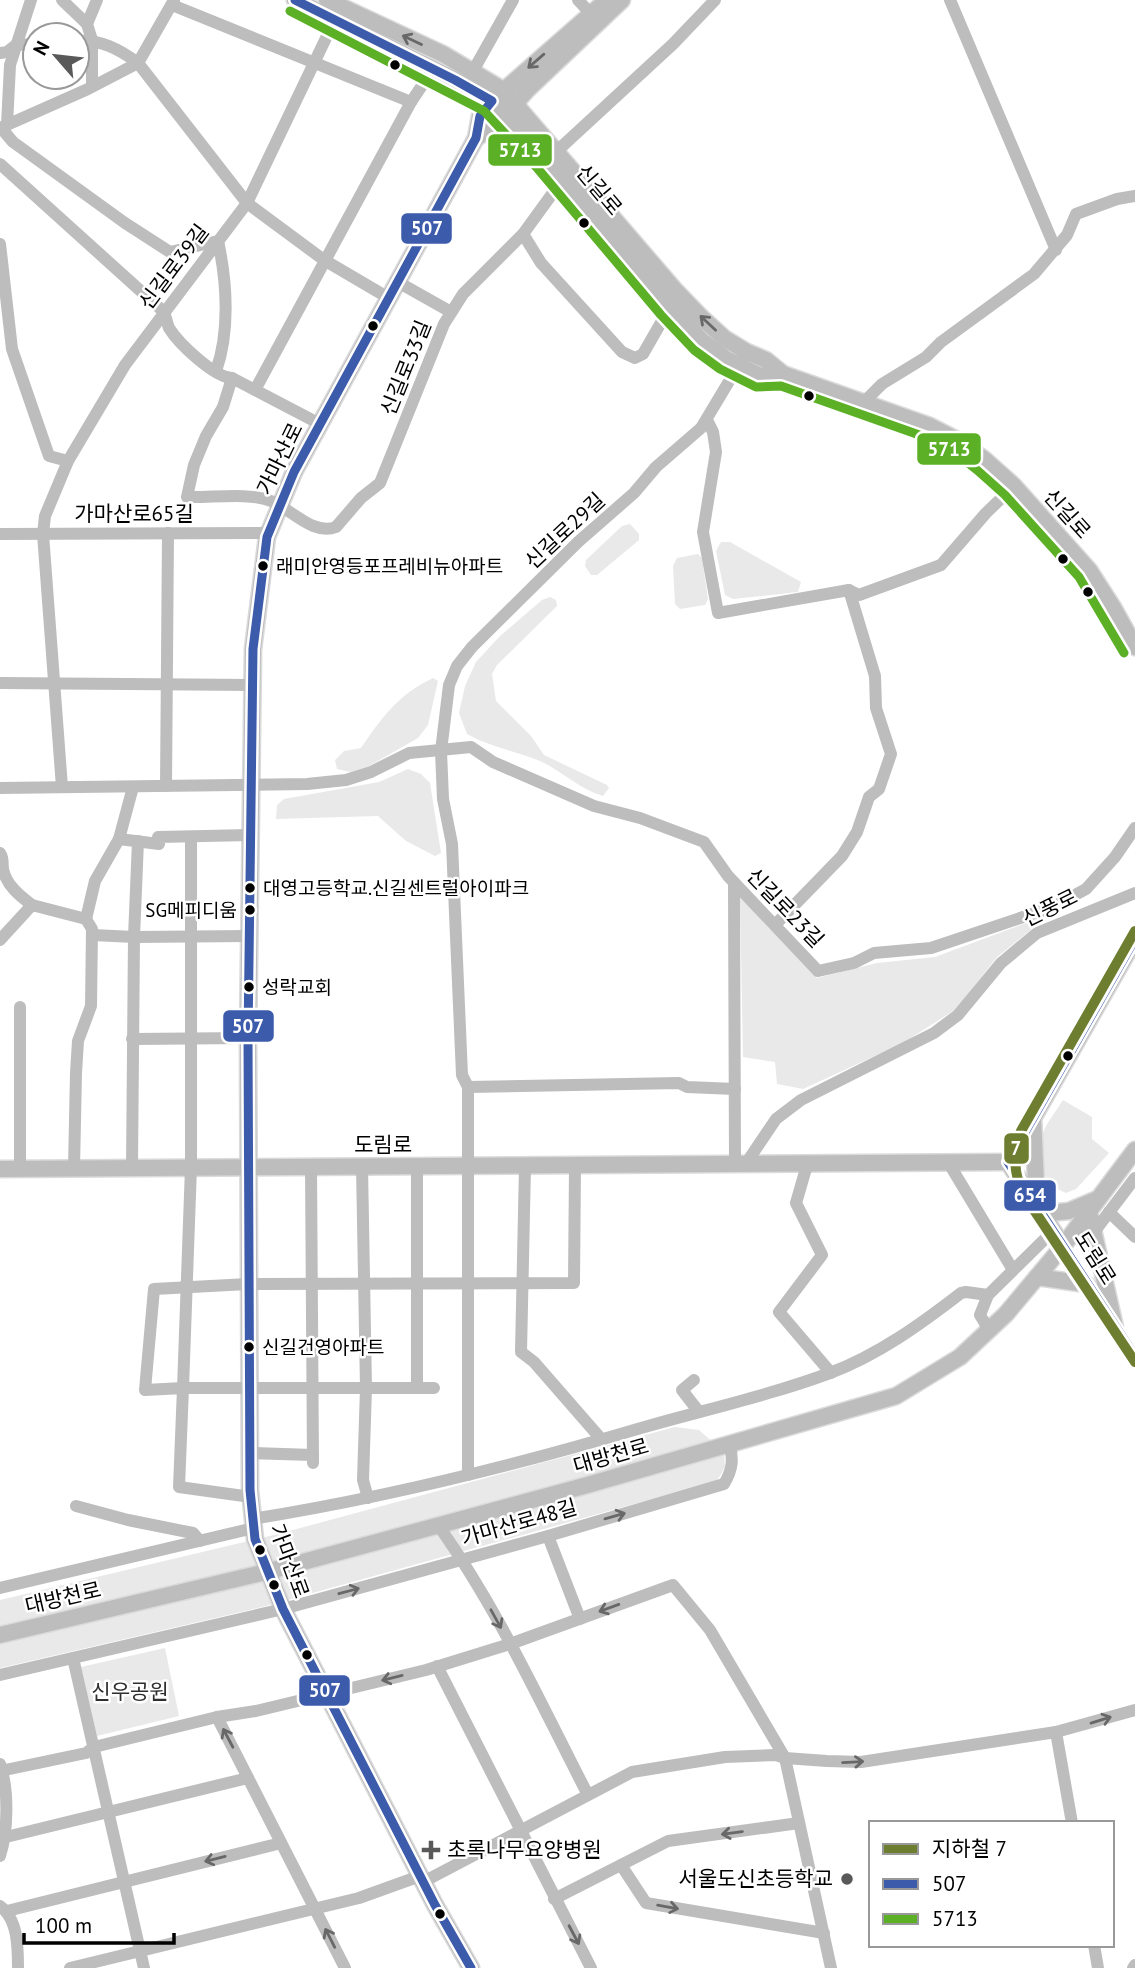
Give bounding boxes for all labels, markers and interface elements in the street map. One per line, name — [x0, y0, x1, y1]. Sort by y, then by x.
north arrow — [21, 21, 91, 91]
one-way arrow — [402, 33, 423, 46]
text: N — [27, 37, 55, 59]
one-way arrow — [528, 53, 546, 69]
unlabelled marker — [388, 58, 402, 72]
line badge: 5713 — [487, 133, 553, 167]
text: 5713 — [498, 138, 542, 162]
street label: 신길로 — [570, 159, 628, 221]
line badge: 507 — [400, 212, 453, 245]
text: 507 — [411, 216, 443, 240]
unlabelled marker — [577, 216, 591, 230]
street label: 신길로39길 — [133, 219, 215, 315]
one-way arrow — [699, 315, 717, 331]
street label: 신길로33길 — [374, 316, 437, 419]
unlabelled marker — [366, 319, 380, 333]
unlabelled marker — [802, 389, 816, 403]
street label: 가마산로 — [250, 418, 309, 499]
line badge: 5713 — [916, 432, 982, 466]
text: 5713 — [927, 437, 971, 461]
street label: 신길로 — [1038, 483, 1097, 544]
street label: 신길로29길 — [519, 487, 610, 575]
street label: 가마산로65길 — [74, 500, 194, 527]
unlabelled marker — [1056, 552, 1070, 566]
place label: 래미안영등포프레비뉴아파트 — [276, 554, 503, 578]
marker: 래미안영등포프레비뉴아파트 — [256, 559, 270, 573]
unlabelled marker — [1081, 585, 1095, 599]
street label: 신길로23길 — [741, 862, 830, 953]
place label: 대영고등학교.신길센트럴아이파크 — [263, 876, 529, 900]
marker: 대영고등학교.신길센트럴아이파크 — [243, 881, 257, 895]
street label: 신풍로 — [1018, 883, 1082, 932]
place label: SG메피디움 — [145, 898, 237, 922]
marker: SG메피디움 — [243, 903, 257, 917]
place label: 성락교회 — [262, 975, 332, 999]
marker: 성락교회 — [242, 980, 256, 994]
line badge: 507 — [222, 1009, 275, 1043]
text: 507 — [232, 1014, 264, 1038]
unlabelled marker — [1061, 1049, 1075, 1063]
street label: 도림로 — [354, 1131, 412, 1158]
line badge: 7 — [1003, 1132, 1030, 1165]
text: 7 — [1011, 1136, 1021, 1160]
line badge: 654 — [1003, 1179, 1057, 1212]
text: 654 — [1014, 1183, 1046, 1207]
street label: 도림로 — [1069, 1226, 1122, 1289]
place label: 신길건영아파트 — [262, 1335, 384, 1359]
marker: 신길건영아파트 — [242, 1340, 256, 1354]
street label: 대방천로 — [570, 1432, 652, 1479]
street label: 가마산로48길 — [458, 1493, 580, 1552]
one-way arrow — [604, 1509, 626, 1522]
street label: 가마산로 — [264, 1520, 315, 1602]
unlabelled marker — [253, 1543, 267, 1557]
street label: 대방천로 — [22, 1576, 104, 1619]
unlabelled marker — [267, 1578, 281, 1592]
one-way arrow — [338, 1583, 360, 1596]
one-way arrow — [598, 1603, 620, 1616]
one-way arrow — [490, 1608, 503, 1629]
unlabelled marker — [300, 1648, 314, 1662]
one-way arrow — [381, 1672, 404, 1685]
line badge: 507 — [298, 1674, 351, 1707]
park label: 신우공원 — [91, 1678, 169, 1705]
text: 507 — [309, 1678, 341, 1702]
one-way arrow — [1090, 1713, 1112, 1726]
one-way arrow — [221, 1728, 234, 1749]
one-way arrow — [841, 1755, 864, 1768]
legend — [869, 1821, 1114, 1947]
one-way arrow — [721, 1826, 743, 1839]
text: 지하철 7 — [932, 1835, 1007, 1862]
place label: 초록나무요양병원 — [447, 1836, 602, 1863]
marker: 초록나무요양병원 — [421, 1840, 441, 1860]
one-way arrow — [204, 1853, 227, 1867]
place label: 서울도신초등학교 — [678, 1865, 833, 1892]
text: 507 — [932, 1870, 966, 1897]
marker: 서울도신초등학교 — [839, 1871, 855, 1887]
one-way arrow — [656, 1901, 679, 1914]
scale bar — [24, 1902, 175, 1946]
text: 5713 — [932, 1905, 978, 1932]
unlabelled marker — [433, 1907, 447, 1921]
text: 100 m — [35, 1912, 92, 1939]
one-way arrow — [567, 1925, 581, 1945]
one-way arrow — [322, 1928, 336, 1949]

